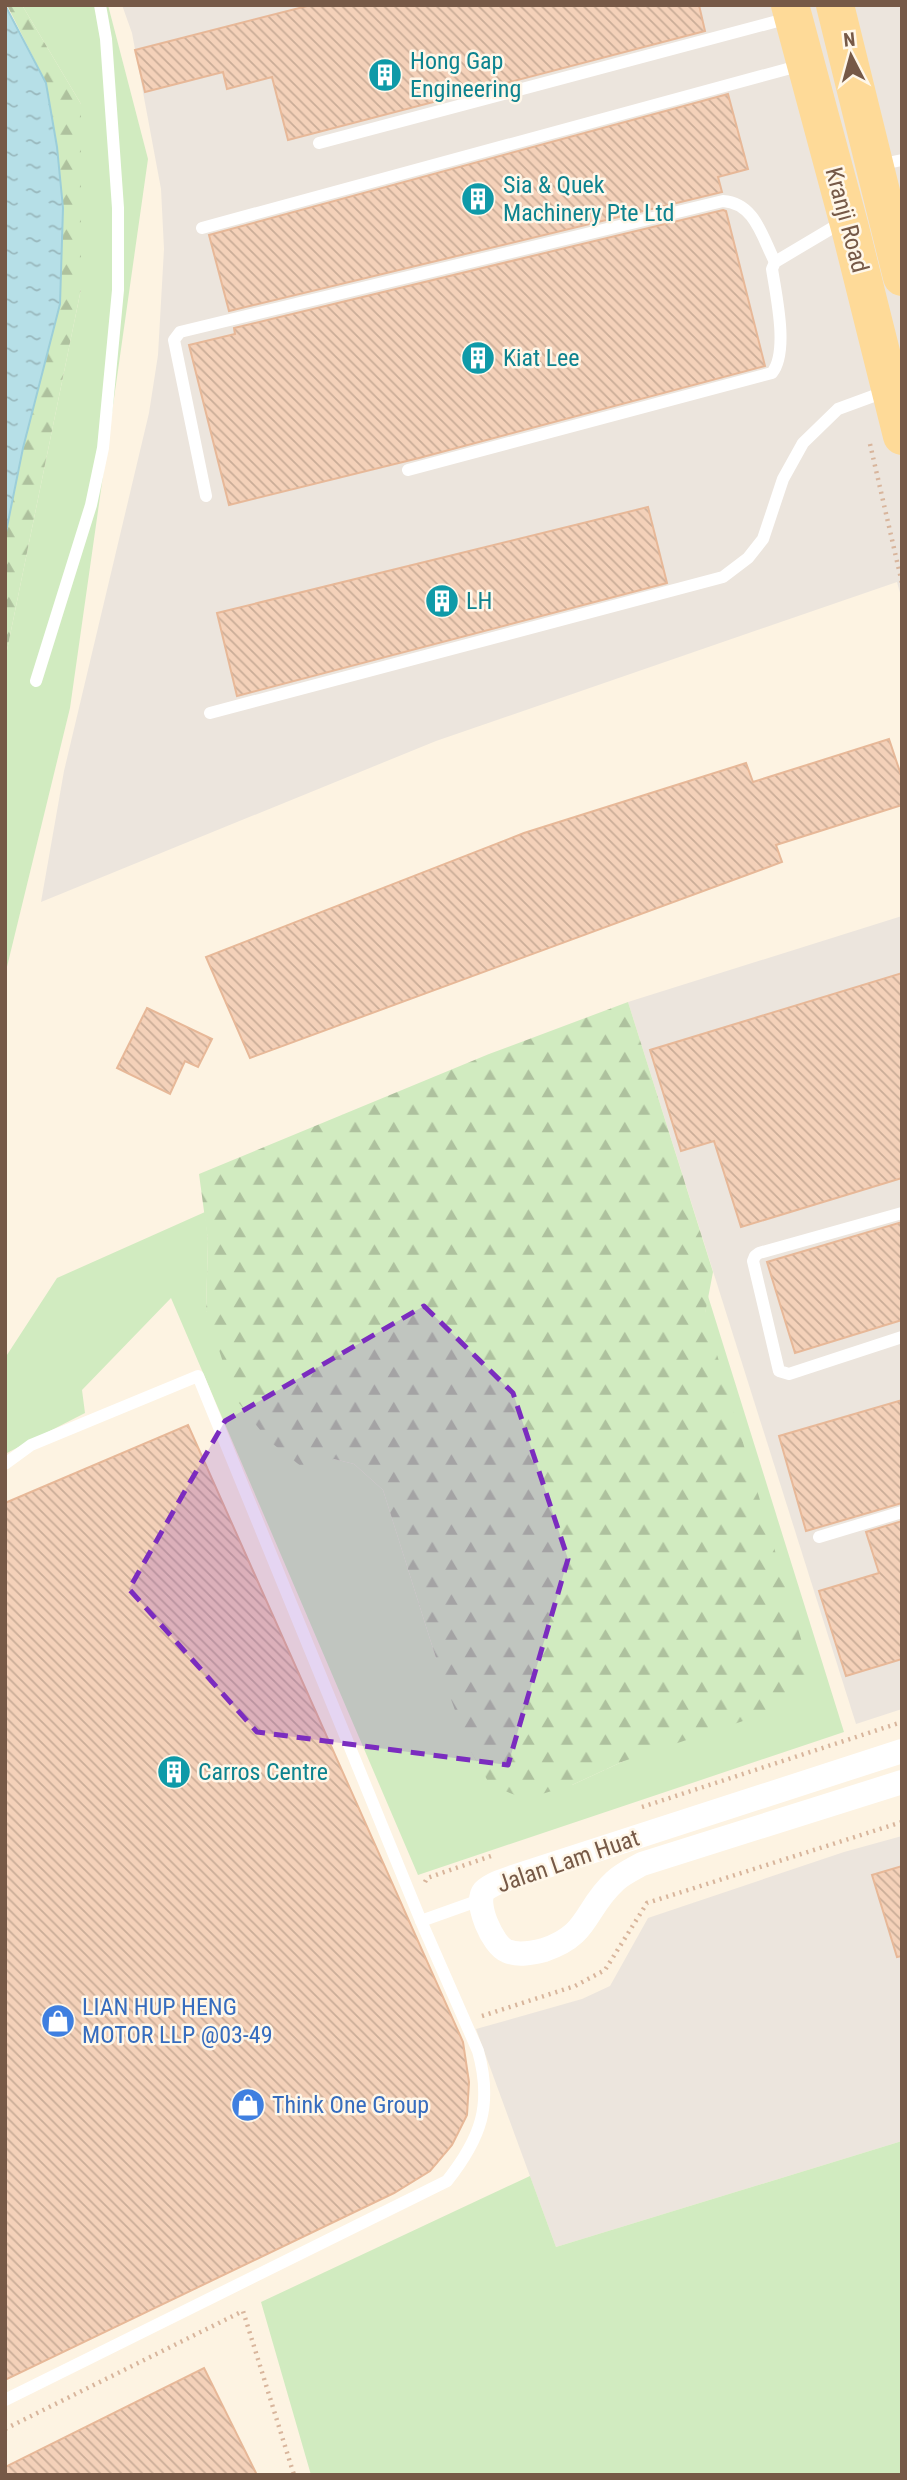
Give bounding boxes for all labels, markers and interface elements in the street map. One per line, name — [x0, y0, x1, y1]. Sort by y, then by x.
north arrow — [816, 21, 886, 91]
text: N — [842, 28, 856, 52]
place label: Hong Gap Engineering — [410, 47, 521, 103]
building icon: Hong Gap Engineering — [366, 56, 404, 94]
street label: Kranji Road — [820, 164, 874, 276]
place label: Sia & Quek Machinery Pte Ltd — [503, 171, 674, 227]
building icon: Sia & Quek Machinery Pte Ltd — [459, 180, 497, 218]
building icon: Kiat Lee — [459, 339, 497, 377]
place label: Kiat Lee — [503, 344, 580, 372]
building icon: LH — [423, 582, 461, 620]
place label: LH — [466, 587, 492, 615]
building icon: Carros Centre — [155, 1753, 193, 1791]
place label: Carros Centre — [198, 1758, 328, 1786]
street label: Jalan Lam Huat — [493, 1824, 643, 1898]
place label: LIAN HUP HENG MOTOR LLP @03-49 — [82, 1993, 273, 2049]
shop icon: LIAN HUP HENG MOTOR LLP @03-49 — [39, 2002, 77, 2040]
shop icon: Think One Group — [229, 2086, 267, 2124]
place label: Think One Group — [272, 2091, 429, 2119]

